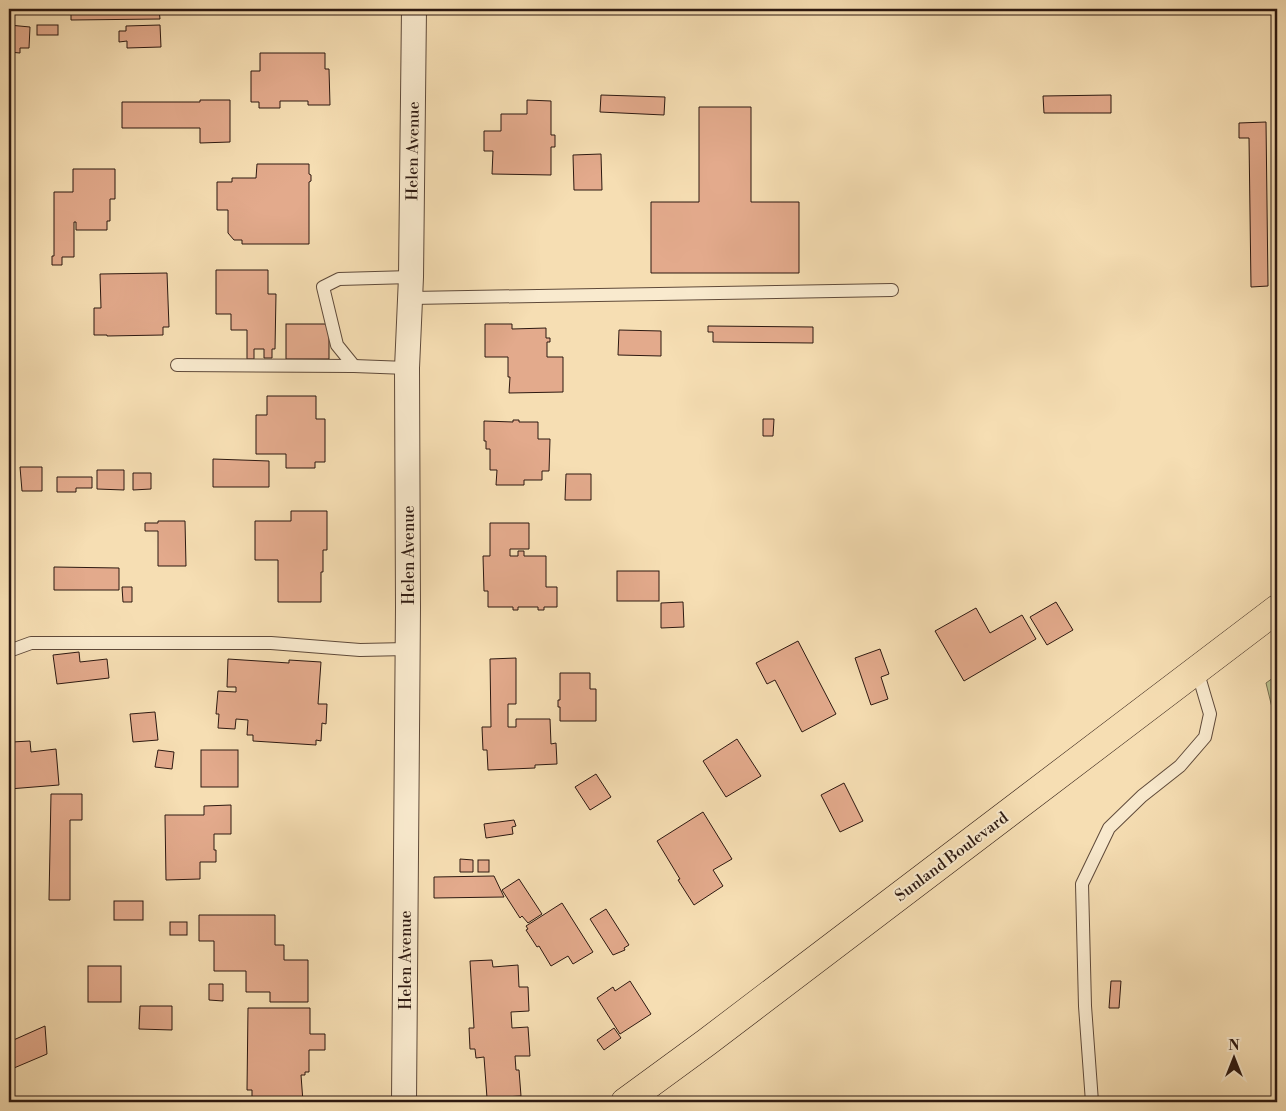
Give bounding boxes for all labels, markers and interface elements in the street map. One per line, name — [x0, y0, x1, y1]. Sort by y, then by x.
street label: Helen Avenue — [402, 101, 424, 201]
street label: Helen Avenue — [399, 505, 419, 605]
street label: Sunland Boulevard — [891, 808, 1012, 906]
street label: Helen Avenue — [396, 910, 416, 1010]
north arrow — [1208, 1034, 1258, 1084]
text: N — [1228, 1037, 1240, 1055]

